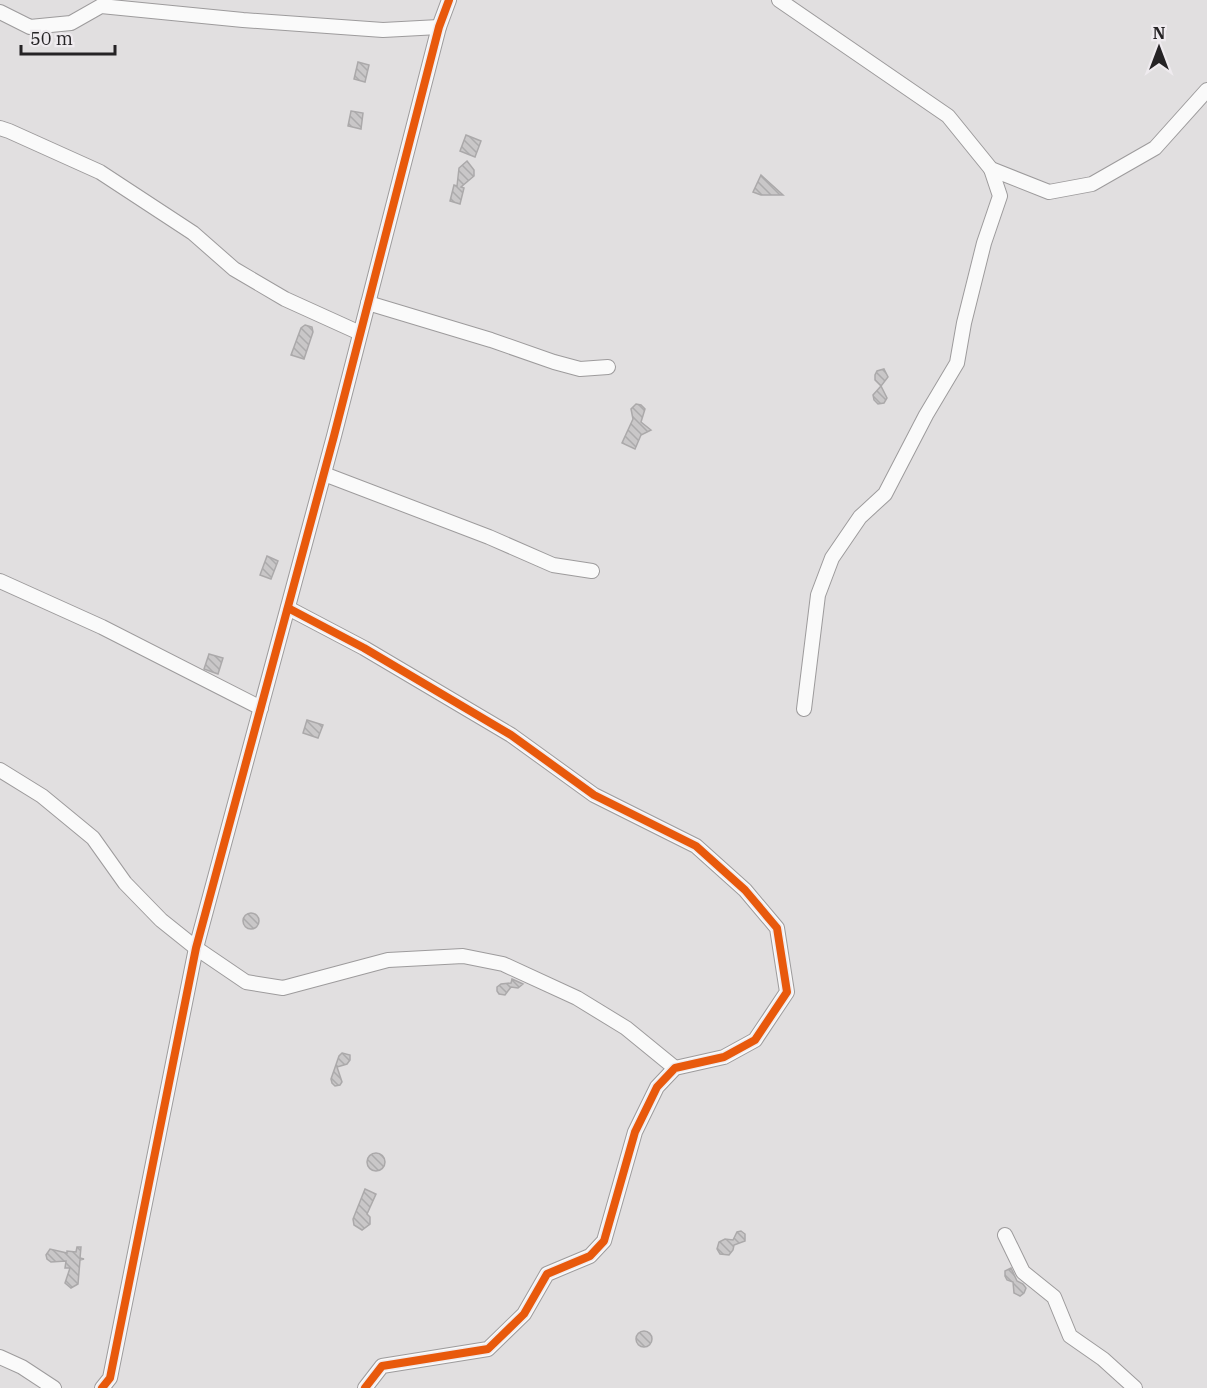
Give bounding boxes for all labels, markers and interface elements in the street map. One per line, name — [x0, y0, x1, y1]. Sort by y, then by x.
scale bar — [21, 18, 116, 56]
north arrow — [1129, 18, 1189, 78]
text: N — [1153, 23, 1165, 43]
text: 50 m — [30, 27, 73, 50]

